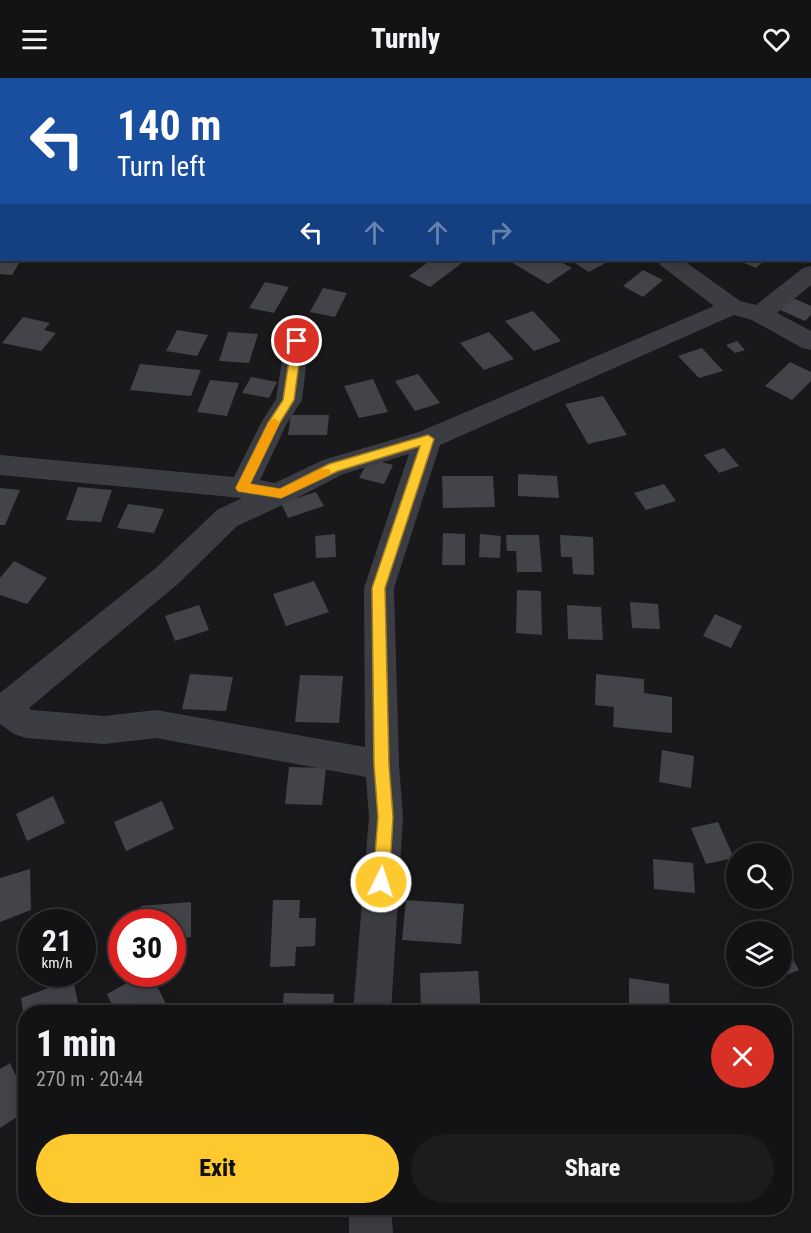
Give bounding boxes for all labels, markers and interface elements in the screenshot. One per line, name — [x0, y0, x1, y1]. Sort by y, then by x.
icon: menu — [18, 23, 51, 56]
text: Turnly — [371, 23, 440, 55]
icon: heart — [760, 23, 793, 56]
text: 140 m — [117, 101, 222, 150]
icon: left — [18, 102, 96, 180]
text: Turn left — [117, 151, 206, 183]
icon: left — [295, 216, 328, 249]
icon: ahead — [358, 216, 391, 249]
icon: ahead — [421, 216, 454, 249]
icon: right — [484, 216, 517, 249]
pin — [271, 315, 322, 366]
icon: arrive — [280, 324, 313, 357]
map controls — [726, 843, 792, 987]
button: search — [726, 843, 792, 909]
position arrow — [349, 850, 413, 914]
speed limit sign: 30 — [108, 909, 186, 987]
button: layers — [726, 921, 792, 987]
text: 21 — [42, 923, 72, 958]
text: km/h — [42, 954, 72, 972]
text: 1 min — [36, 1023, 116, 1065]
button: close — [711, 1025, 774, 1088]
text: 270 m · 20:44 — [36, 1067, 143, 1091]
button: Exit — [36, 1134, 399, 1203]
button: Share — [411, 1134, 774, 1203]

